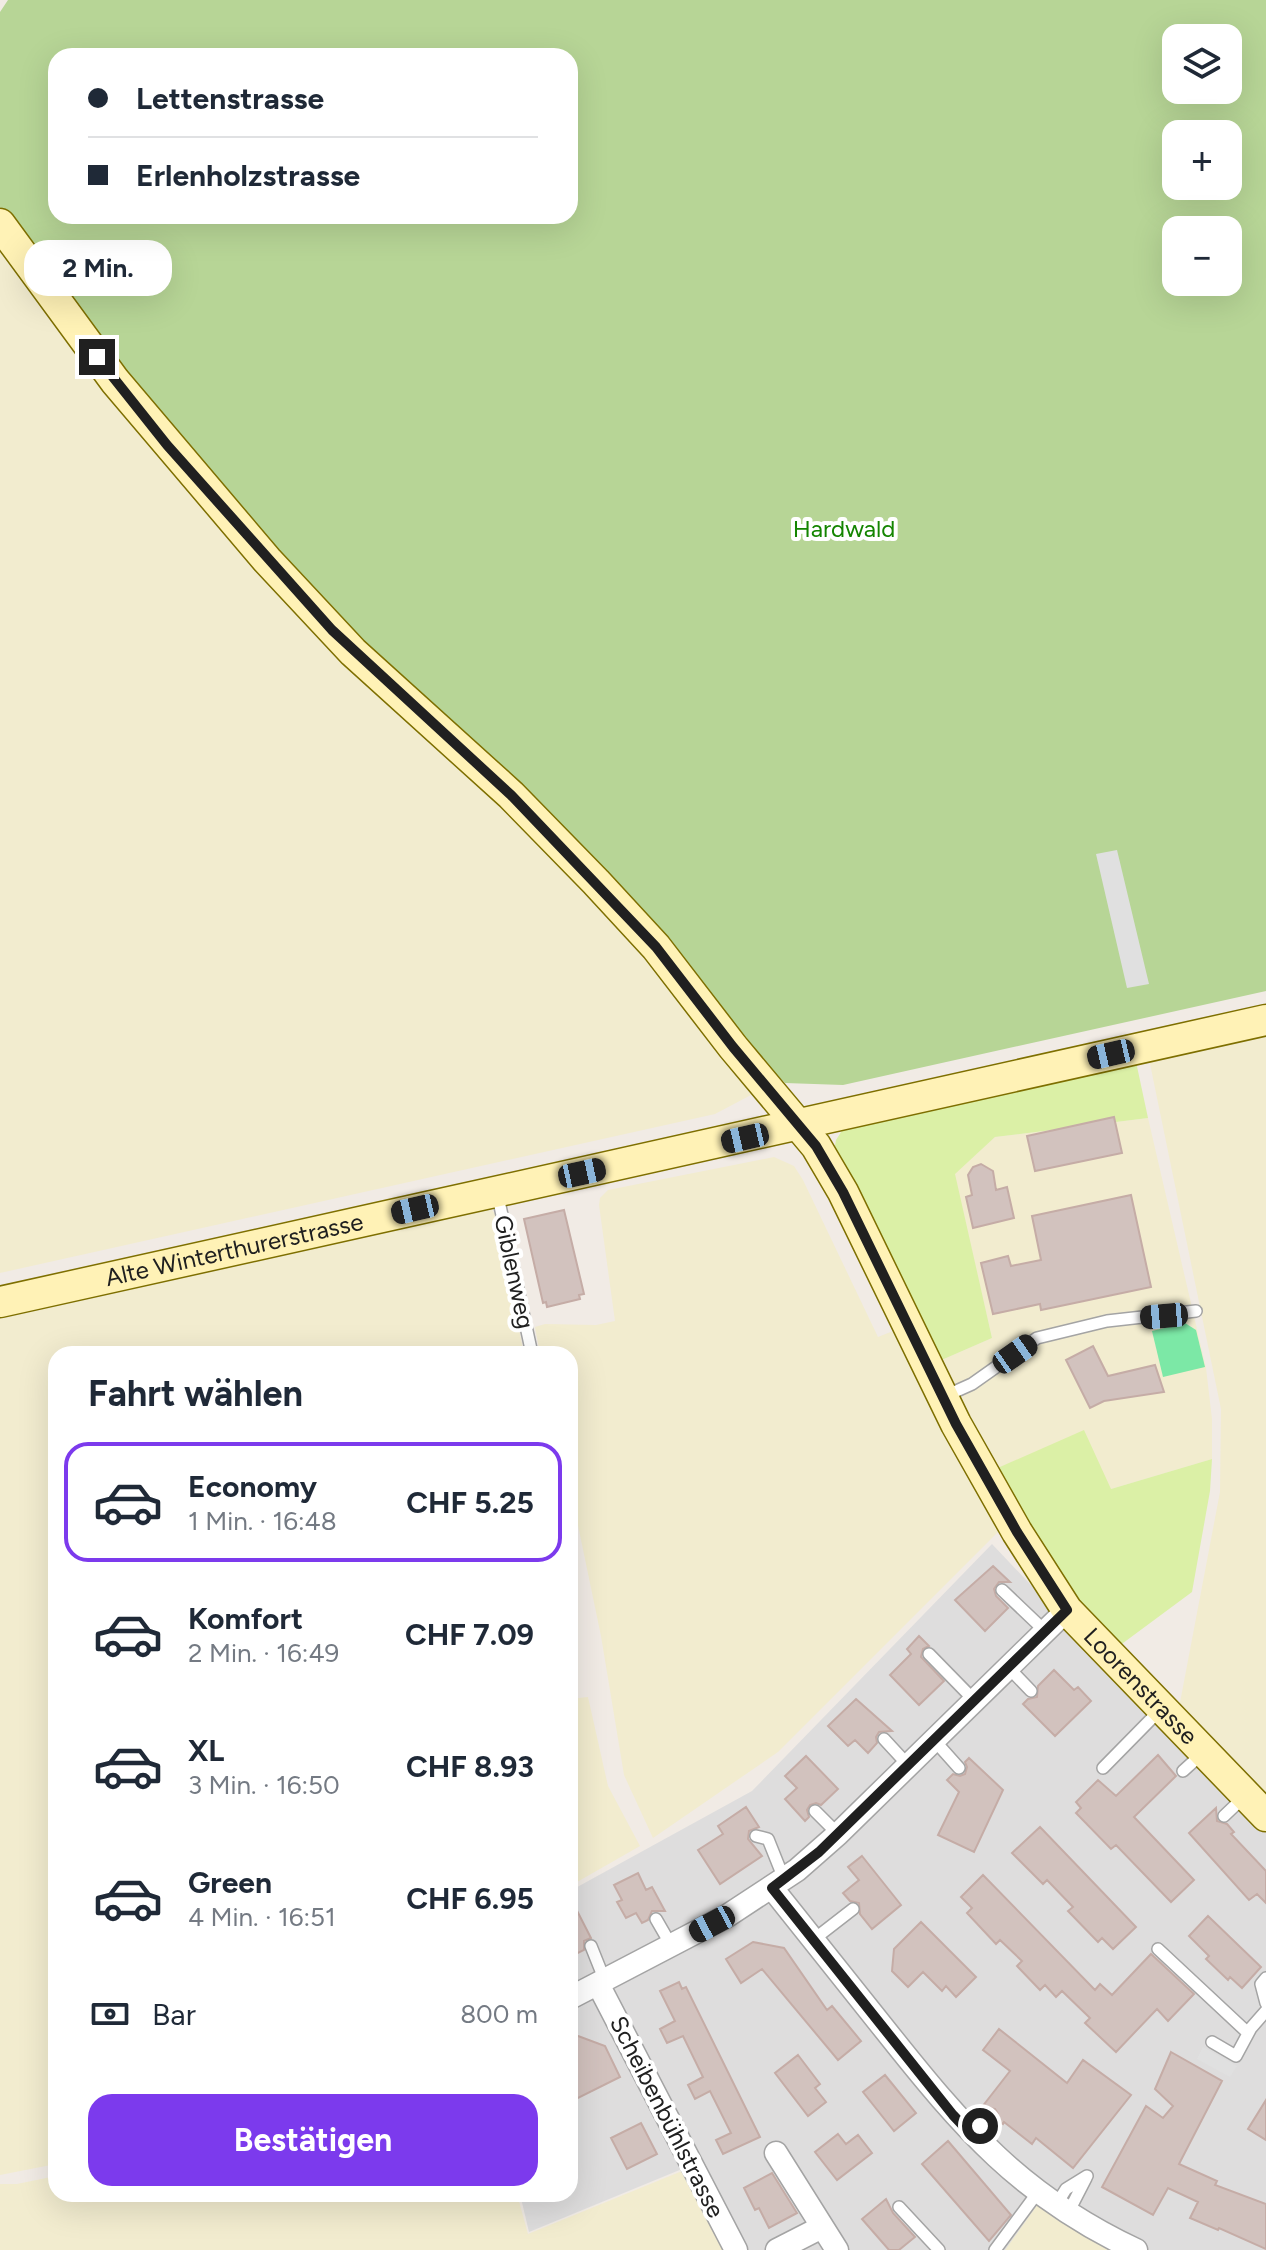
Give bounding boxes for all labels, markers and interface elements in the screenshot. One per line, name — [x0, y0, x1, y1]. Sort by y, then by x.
map controls — [1162, 24, 1242, 296]
button: layers — [1162, 24, 1242, 104]
text: Lettenstrasse — [136, 80, 324, 117]
button: + — [1162, 120, 1242, 200]
text: Erlenholzstrasse — [136, 157, 360, 194]
button: − — [1162, 216, 1242, 296]
callout: 2 Min. — [23, 241, 171, 297]
text: 2 Min. — [62, 252, 134, 284]
route end — [79, 339, 115, 375]
park label: Hardwald — [793, 514, 895, 543]
car — [1085, 1037, 1137, 1071]
car — [719, 1121, 771, 1155]
car — [556, 1156, 608, 1190]
car — [389, 1192, 441, 1226]
street label: Alte Winterthurerstrasse — [103, 1207, 366, 1292]
street label: Giblenweg — [488, 1213, 541, 1331]
car — [1139, 1302, 1189, 1330]
car — [988, 1330, 1042, 1378]
text: Fahrt wählen — [88, 1372, 303, 1415]
icon: car — [92, 1466, 164, 1538]
text: Economy — [188, 1468, 317, 1505]
text: CHF 5.25 — [406, 1484, 534, 1521]
text: 1 Min. · 16:48 — [188, 1505, 337, 1537]
icon: car — [92, 1598, 164, 1670]
text: Komfort — [188, 1600, 303, 1637]
text: CHF 7.09 — [405, 1616, 534, 1653]
street label: Loorenstrasse — [1078, 1621, 1204, 1750]
text: 2 Min. · 16:49 — [188, 1637, 339, 1669]
icon: car — [92, 1730, 164, 1802]
text: XL — [188, 1732, 224, 1769]
text: CHF 8.93 — [406, 1748, 534, 1785]
text: 3 Min. · 16:50 — [188, 1769, 340, 1801]
icon: car — [92, 1862, 164, 1934]
text: Green — [188, 1864, 272, 1901]
text: CHF 6.95 — [406, 1880, 534, 1917]
text: 4 Min. · 16:51 — [188, 1901, 336, 1933]
car — [685, 1902, 739, 1946]
icon: cash — [88, 1992, 132, 2036]
text: Bar — [152, 1996, 196, 2033]
text: 800 m — [460, 1998, 538, 2030]
street label: Scheibenbühlstrasse — [604, 2011, 731, 2223]
button: Bestätigen — [88, 2094, 538, 2186]
route start — [962, 2108, 998, 2144]

